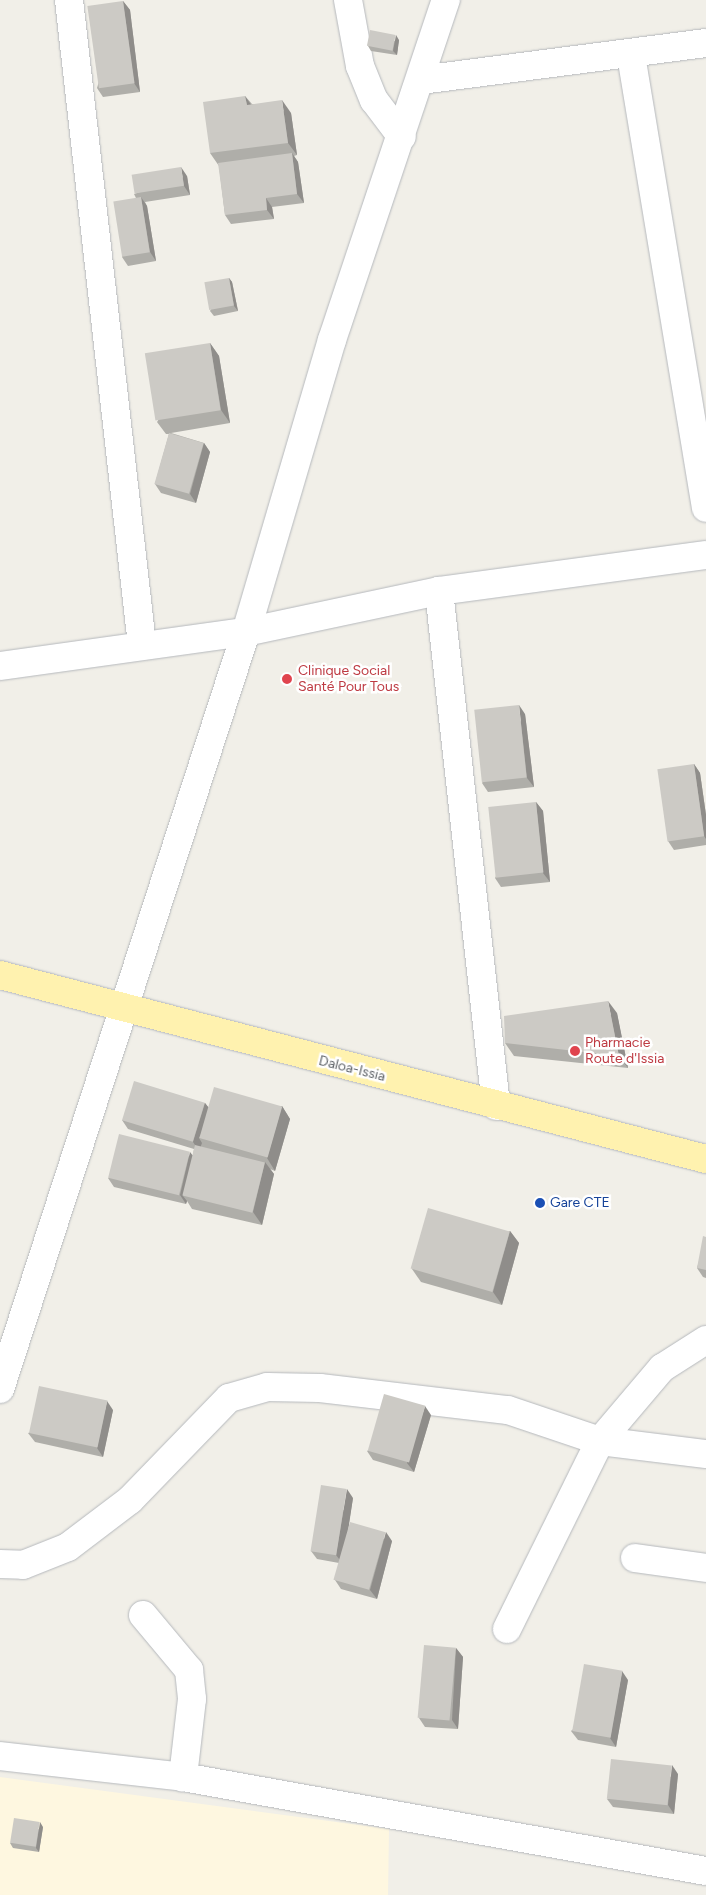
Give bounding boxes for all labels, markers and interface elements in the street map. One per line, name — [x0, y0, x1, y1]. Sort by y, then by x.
place label: Clinique Social Santé Pour Tous — [298, 663, 399, 696]
marker: Clinique Social Santé Pour Tous — [280, 672, 294, 686]
place label: Pharmacie Route d'Issia — [585, 1035, 664, 1068]
marker: Pharmacie Route d'Issia — [569, 1045, 581, 1057]
street label: Daloa-Issia — [317, 1053, 387, 1085]
place label: Gare CTE — [550, 1195, 610, 1211]
marker: Gare CTE — [534, 1197, 546, 1209]

